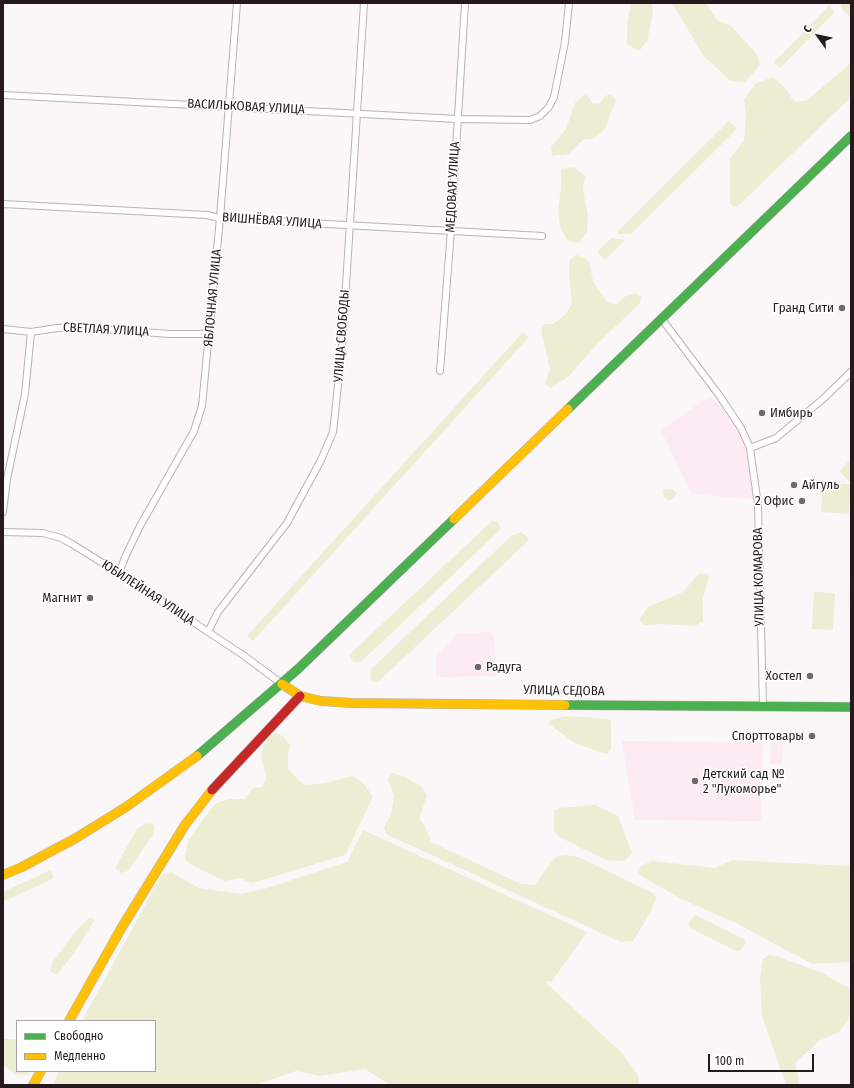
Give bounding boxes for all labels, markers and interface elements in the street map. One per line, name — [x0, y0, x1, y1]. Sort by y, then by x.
north arrow — [798, 16, 838, 56]
text: С — [800, 23, 815, 35]
street label: ВАСИЛЬКОВАЯ УЛИЦА — [187, 96, 305, 118]
street label: МЕДОВАЯ УЛИЦА — [443, 141, 463, 233]
street label: ВИШНЁВАЯ УЛИЦА — [222, 210, 322, 232]
street label: ЯБЛОЧНАЯ УЛИЦА — [201, 249, 225, 347]
street label: УЛИЦА СВОБОДЫ — [331, 289, 353, 383]
place label: Гранд Сити — [773, 300, 834, 316]
marker: Гранд Сити — [837, 303, 847, 313]
street label: СВЕТЛАЯ УЛИЦА — [63, 320, 149, 340]
place label: Имбирь — [770, 405, 812, 421]
marker: Имбирь — [757, 408, 767, 418]
place label: Айгуль — [802, 477, 839, 493]
marker: Айгуль — [789, 480, 799, 490]
place label: 2 Офис — [755, 493, 794, 509]
marker: 2 Офис — [797, 496, 807, 506]
street label: УЛИЦА КОМАРОВА — [750, 527, 768, 627]
street label: ЮБИЛЕЙНАЯ УЛИЦА — [98, 557, 198, 629]
place label: Магнит — [42, 590, 82, 606]
marker: Магнит — [85, 593, 95, 603]
place label: Радуга — [486, 659, 522, 675]
marker: Радуга — [473, 662, 483, 672]
place label: Хостел — [766, 668, 802, 684]
marker: Хостел — [805, 671, 815, 681]
street label: УЛИЦА СЕДОВА — [523, 682, 605, 700]
place label: Спорттовары — [732, 728, 804, 744]
marker: Спорттовары — [807, 731, 817, 741]
place label: Детский сад № 2 "Лукоморье" — [703, 766, 784, 797]
marker: Детский сад № 2 "Лукоморье" — [690, 776, 700, 786]
legend — [16, 1020, 156, 1072]
text: Свободно — [54, 1029, 103, 1043]
scale bar — [710, 1046, 816, 1072]
text: Медленно — [54, 1049, 106, 1063]
text: 100 m — [715, 1054, 744, 1068]

